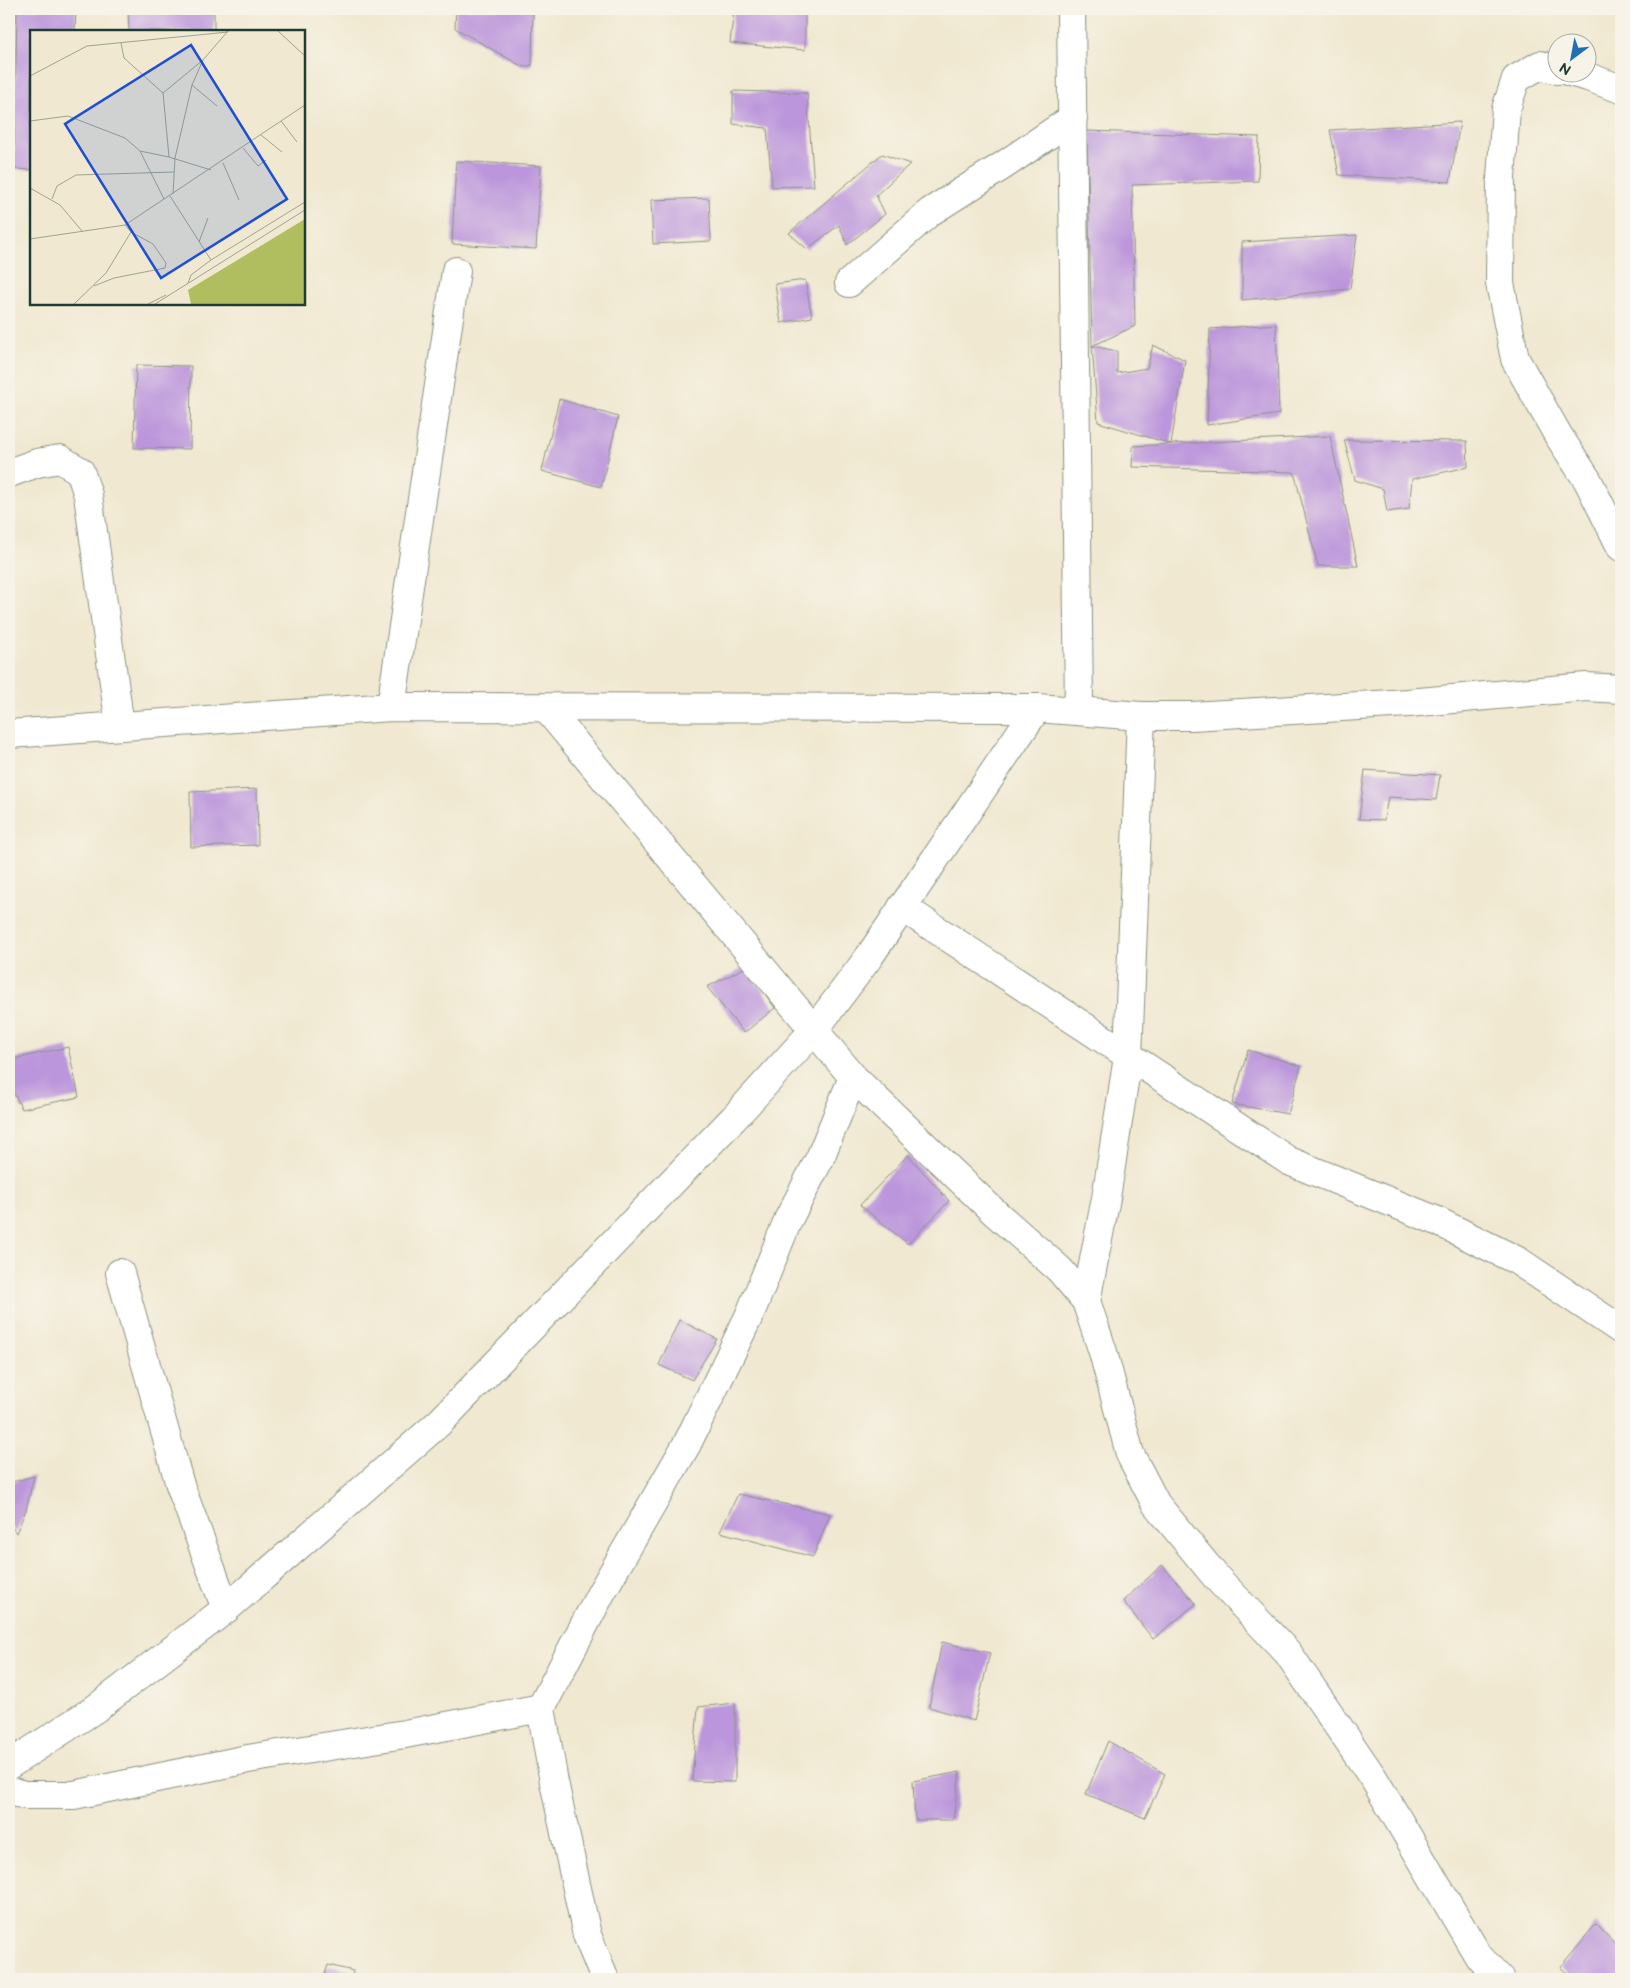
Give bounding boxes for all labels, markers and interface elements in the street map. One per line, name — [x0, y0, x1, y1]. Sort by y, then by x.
inset map — [30, 30, 305, 305]
north arrow — [1548, 32, 1598, 82]
text: N — [1556, 59, 1574, 79]

